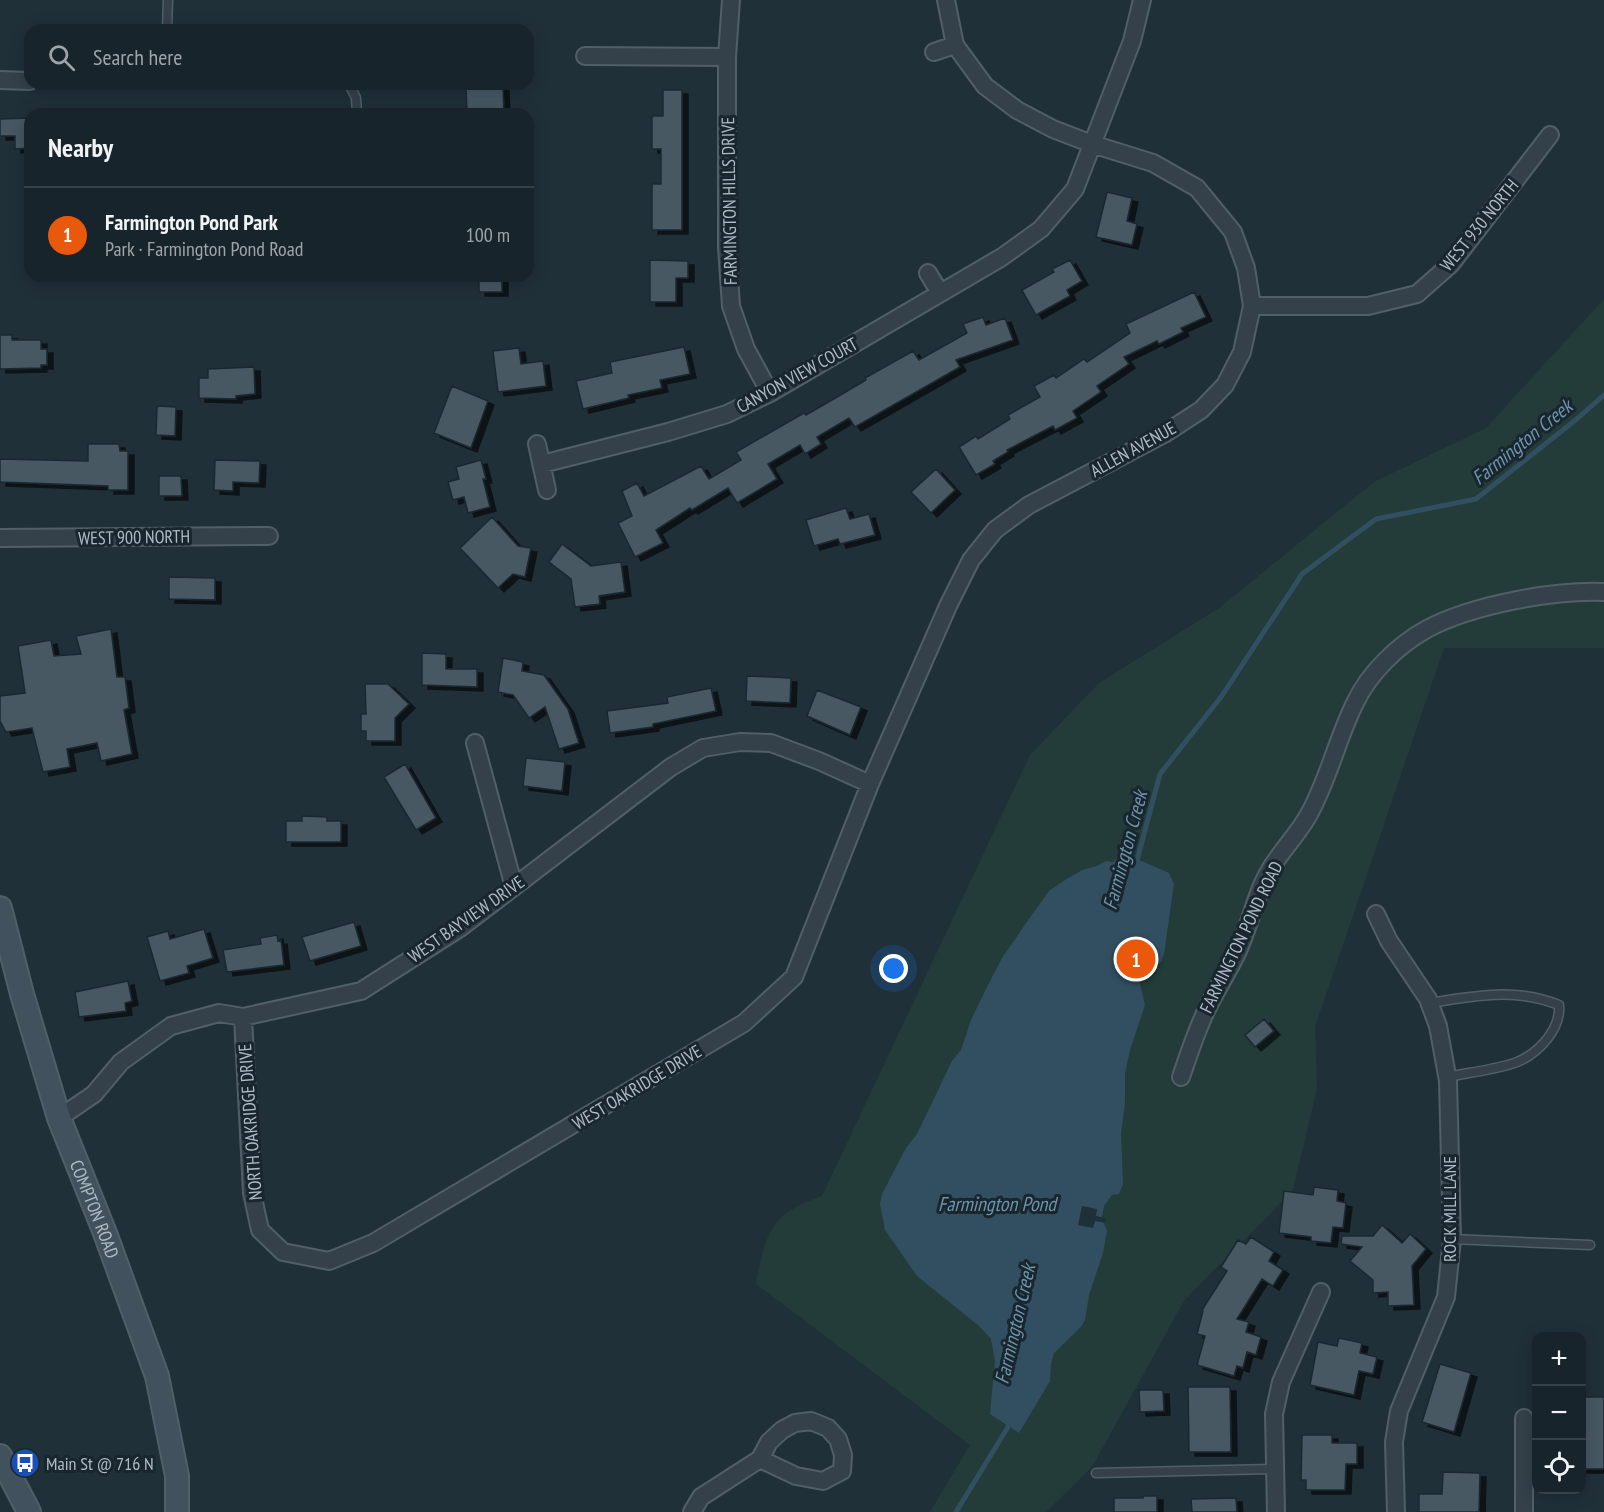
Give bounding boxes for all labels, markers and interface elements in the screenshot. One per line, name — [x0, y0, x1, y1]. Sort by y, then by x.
search box — [24, 24, 534, 90]
icon: search — [45, 41, 78, 74]
text: Search here — [93, 43, 182, 71]
street label: FARMINGTON HILLS DRIVE — [716, 117, 742, 285]
text: Nearby — [48, 131, 113, 164]
street label: WEST 930 NORTH — [1435, 174, 1523, 276]
text: Farmington Pond Park — [105, 208, 278, 236]
text: 1 — [63, 222, 72, 248]
text: 100 m — [466, 222, 510, 248]
text: Park · Farmington Pond Road — [105, 236, 303, 262]
street label: CANYON VIEW COURT — [732, 332, 862, 418]
water label: Farmington Creek — [1466, 392, 1579, 491]
street label: ALLEN AVENUE — [1086, 416, 1180, 482]
street label: WEST 900 NORTH — [78, 525, 190, 549]
water label: Farmington Creek — [1097, 786, 1154, 912]
street label: FARMINGTON POND ROAD — [1194, 857, 1288, 1017]
street label: WEST BAYVIEW DRIVE — [403, 870, 529, 968]
pin: 1 — [1116, 936, 1156, 982]
your location — [879, 954, 908, 983]
street label: WEST OAKRIDGE DRIVE — [568, 1039, 706, 1135]
street label: NORTH OAKRIDGE DRIVE — [233, 1043, 267, 1201]
street label: COMPTON ROAD — [65, 1156, 125, 1261]
street label: ROCK MILL LANE — [1438, 1156, 1461, 1262]
water label: Farmington Pond — [938, 1191, 1058, 1217]
water label: Farmington Creek — [989, 1259, 1042, 1386]
map controls — [1532, 1332, 1586, 1494]
button: + — [1532, 1332, 1586, 1386]
button: − — [1532, 1386, 1586, 1440]
button: locate — [1532, 1440, 1586, 1494]
bus stop icon: Main St @ 716 N — [9, 1447, 41, 1479]
place label: Main St @ 716 N — [46, 1452, 154, 1475]

